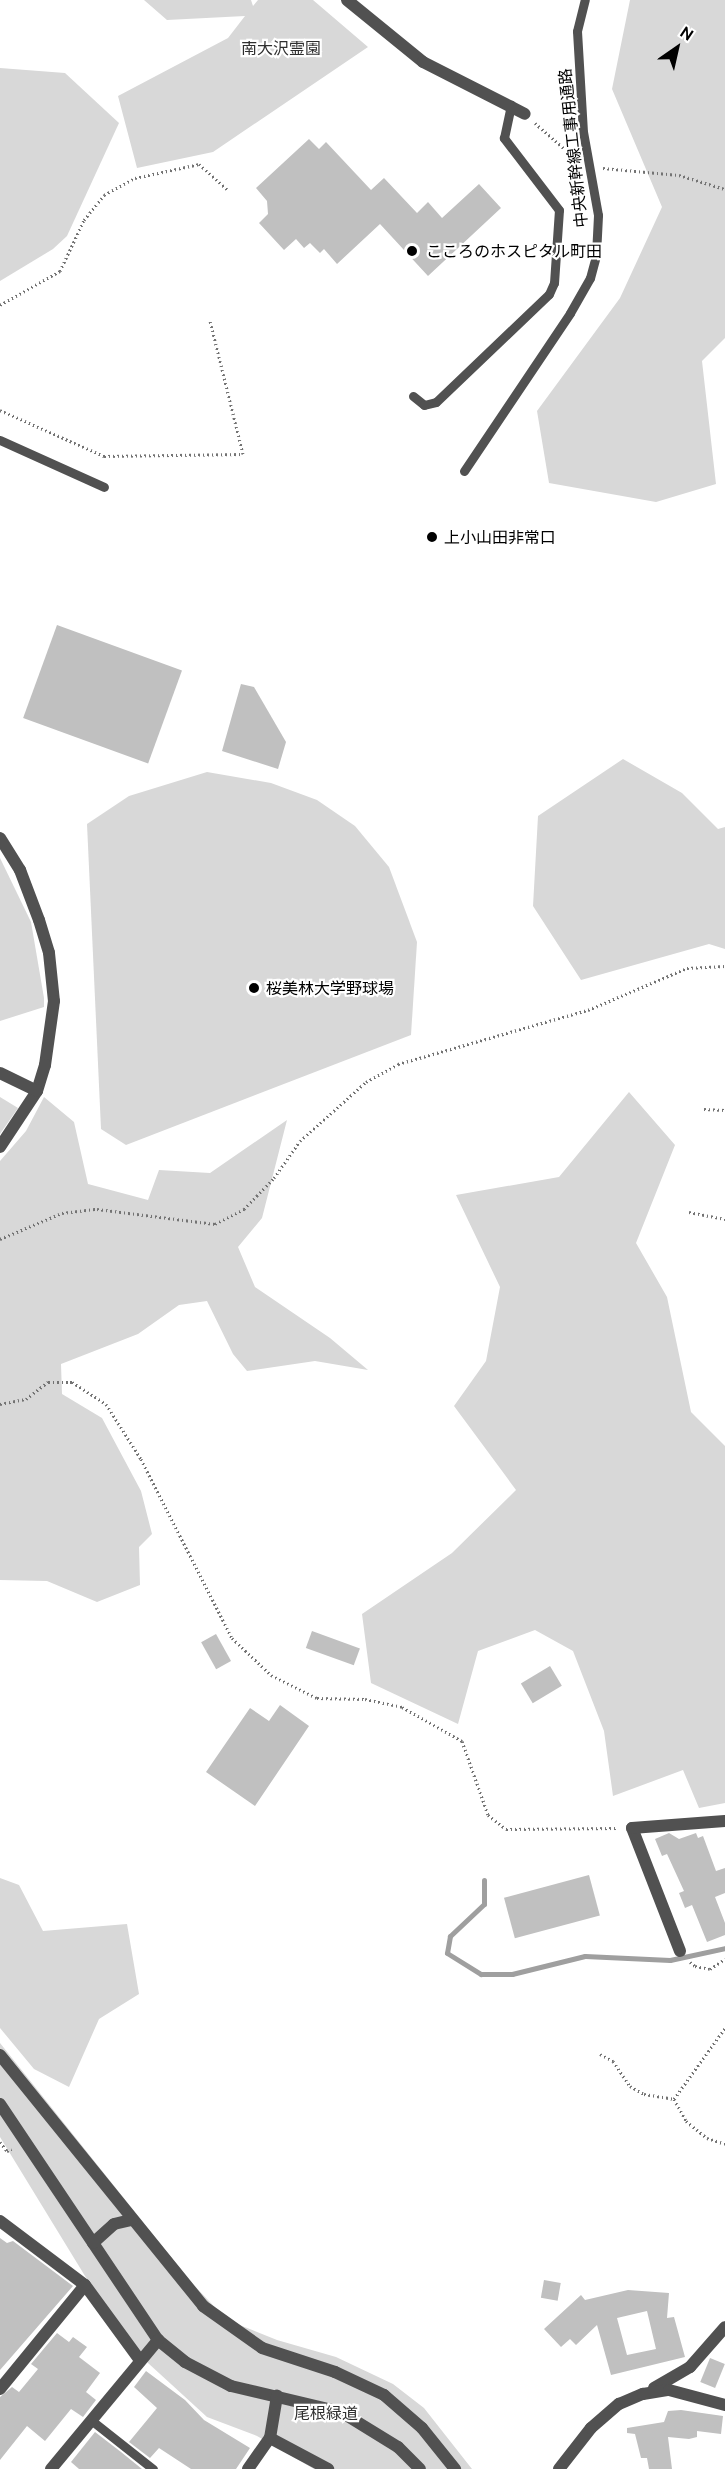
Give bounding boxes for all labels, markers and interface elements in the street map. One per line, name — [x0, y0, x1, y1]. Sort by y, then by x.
north arrow — [647, 18, 707, 78]
text: N — [677, 22, 697, 44]
park label: 南大沢霊園 — [241, 38, 321, 58]
street label: 中央新幹線工事用通路 — [555, 67, 591, 229]
place label: こころのホスピタル町田 — [426, 241, 602, 261]
marker: こころのホスピタル町田 — [403, 242, 421, 260]
place label: 上小山田非常口 — [444, 527, 556, 547]
marker: 上小山田非常口 — [425, 530, 439, 544]
place label: 桜美林大学野球場 — [266, 978, 394, 998]
marker: 桜美林大学野球場 — [247, 981, 261, 995]
park label: 尾根緑道 — [294, 2403, 358, 2423]

